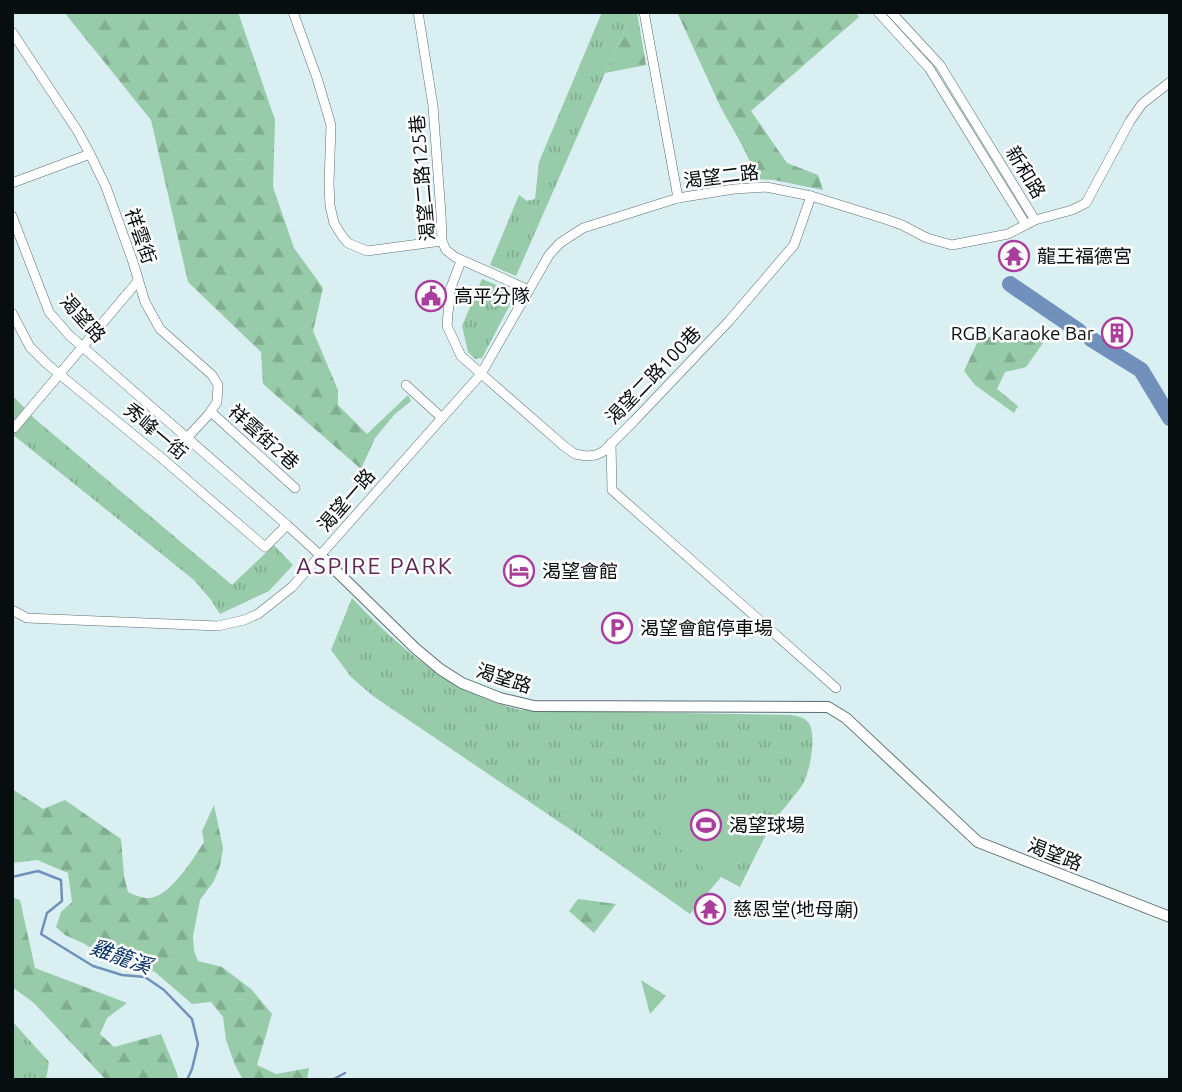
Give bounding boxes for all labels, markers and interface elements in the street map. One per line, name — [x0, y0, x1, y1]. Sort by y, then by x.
street label: 渴望二路125巷 — [406, 114, 438, 242]
street label: 新和路 — [1002, 142, 1050, 202]
street label: 渴望二路 — [682, 160, 760, 192]
street label: 祥雲街 — [121, 205, 161, 267]
temple icon: 龍王福德宮 — [997, 239, 1031, 273]
place label: 龍王福德宮 — [1037, 245, 1132, 267]
public building icon: 高平分隊 — [414, 279, 448, 313]
place label: 高平分隊 — [454, 285, 530, 307]
street label: 渴望路 — [56, 289, 110, 347]
building icon: RGB Karaoke Bar — [1100, 316, 1134, 350]
street label: 渴望二路100巷 — [601, 322, 705, 428]
place label: RGB Karaoke Bar — [951, 322, 1094, 344]
street label: 秀峰一街 — [120, 398, 192, 464]
street label: 祥雲街2巷 — [224, 400, 304, 474]
street label: 渴望一路 — [313, 464, 379, 536]
district label: ASPIRE PARK — [296, 553, 454, 578]
hotel icon: 渴望會館 — [502, 554, 536, 588]
place label: 渴望會館 — [542, 560, 618, 582]
parking icon: 渴望會館停車場 — [600, 611, 634, 645]
place label: 渴望會館停車場 — [640, 617, 773, 639]
street label: 渴望路 — [473, 659, 535, 697]
sports icon: 渴望球場 — [689, 808, 723, 842]
place label: 渴望球場 — [729, 814, 805, 836]
street label: 渴望路 — [1024, 834, 1086, 874]
temple icon: 慈恩堂(地母廟) — [693, 892, 727, 926]
place label: 慈恩堂(地母廟) — [733, 898, 859, 920]
water label: 雞籠溪 — [87, 934, 158, 979]

